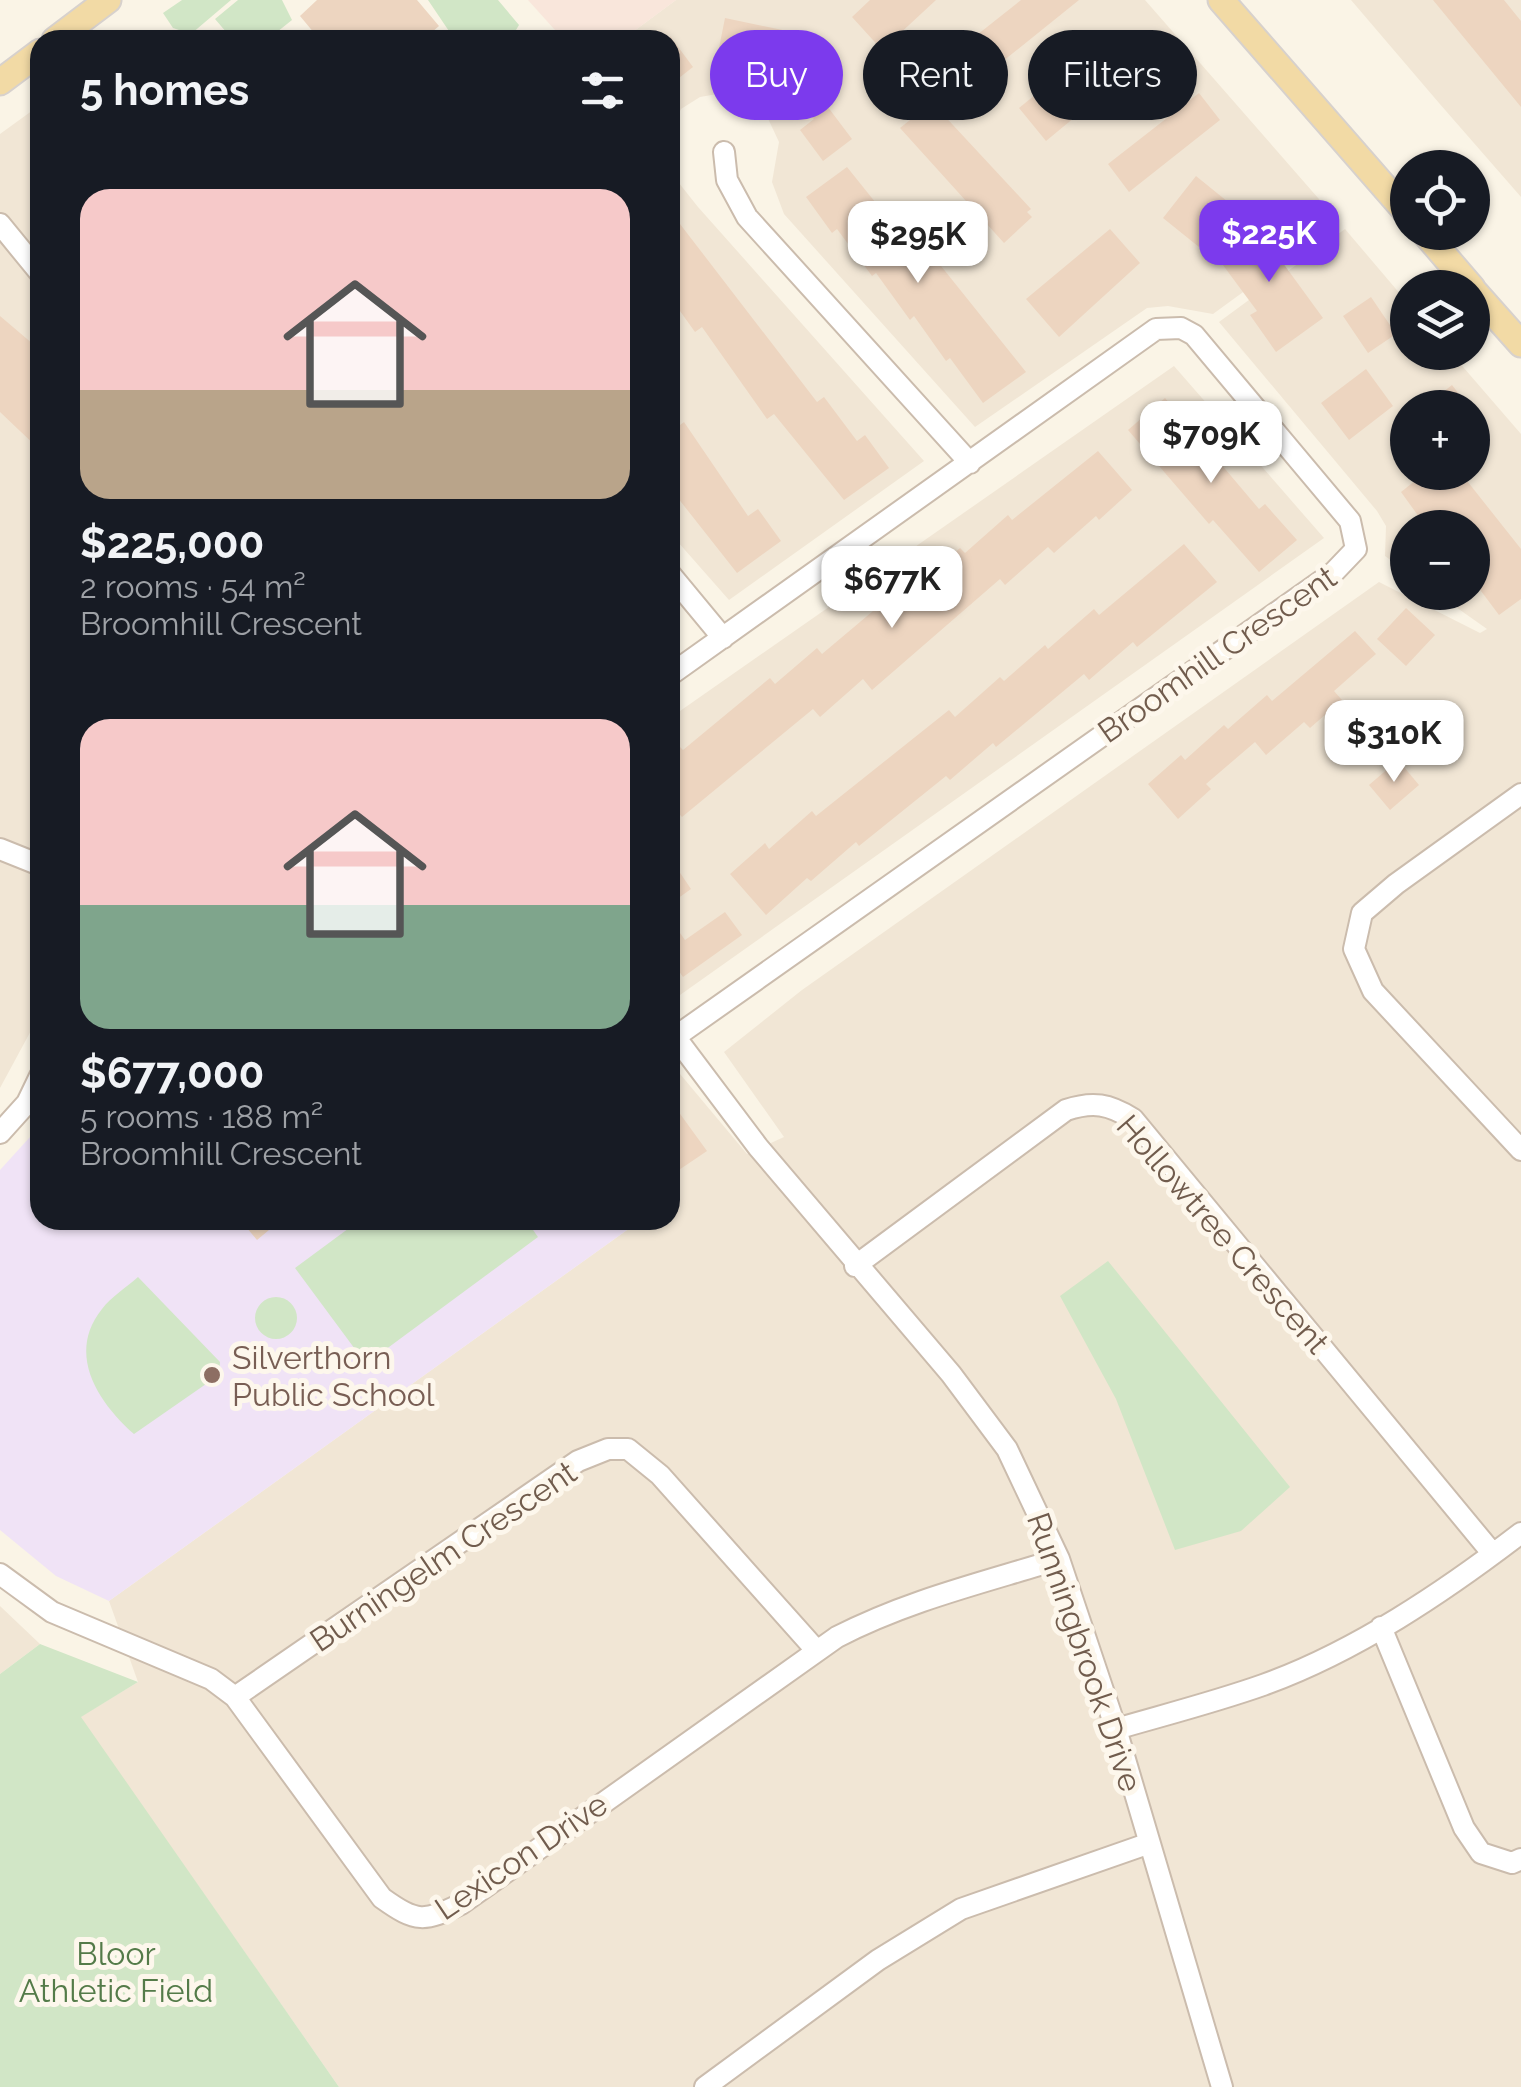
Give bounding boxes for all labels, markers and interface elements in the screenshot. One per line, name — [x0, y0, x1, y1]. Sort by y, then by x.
chip: Buy — [710, 30, 843, 120]
chip: Rent — [863, 30, 1008, 120]
chip: Filters — [1028, 30, 1197, 120]
icon: filters — [575, 63, 630, 118]
text: 5 homes — [80, 66, 249, 115]
map controls — [1390, 150, 1490, 610]
button: locate — [1390, 150, 1490, 250]
pin: $225K — [1199, 200, 1339, 285]
pin: $295K — [848, 201, 988, 286]
text: $225K — [1221, 214, 1317, 251]
text: $295K — [870, 215, 966, 252]
icon: home — [265, 254, 445, 434]
button: layers — [1390, 270, 1490, 370]
button: + — [1390, 390, 1490, 490]
pin: $709K — [1141, 401, 1281, 486]
text: $709K — [1162, 415, 1260, 452]
button: − — [1390, 510, 1490, 610]
text: $225,000 — [80, 519, 264, 568]
pin: $677K — [822, 546, 962, 631]
street label: Broomhill Crescent — [1091, 558, 1343, 750]
text: $677K — [843, 560, 941, 597]
text: 2 rooms · 54 m² — [80, 568, 306, 605]
text: Broomhill Crescent — [80, 605, 362, 642]
pin: $310K — [1324, 700, 1464, 785]
text: $310K — [1347, 714, 1441, 751]
icon: home — [265, 784, 445, 964]
text: $677,000 — [80, 1049, 264, 1098]
text: 5 rooms · 188 m² — [80, 1098, 323, 1135]
street label: Hollowtree Crescent — [1109, 1107, 1337, 1361]
text: Broomhill Crescent — [80, 1135, 362, 1172]
place label: Silverthorn Public School — [232, 1339, 435, 1413]
marker: Silverthorn Public School — [201, 1364, 223, 1386]
street label: Burningelm Crescent — [303, 1453, 583, 1659]
street label: Runningbrook Drive — [1020, 1508, 1150, 1796]
street label: Lexicon Drive — [428, 1785, 614, 1927]
park label: Bloor Athletic Field — [19, 1935, 213, 2009]

